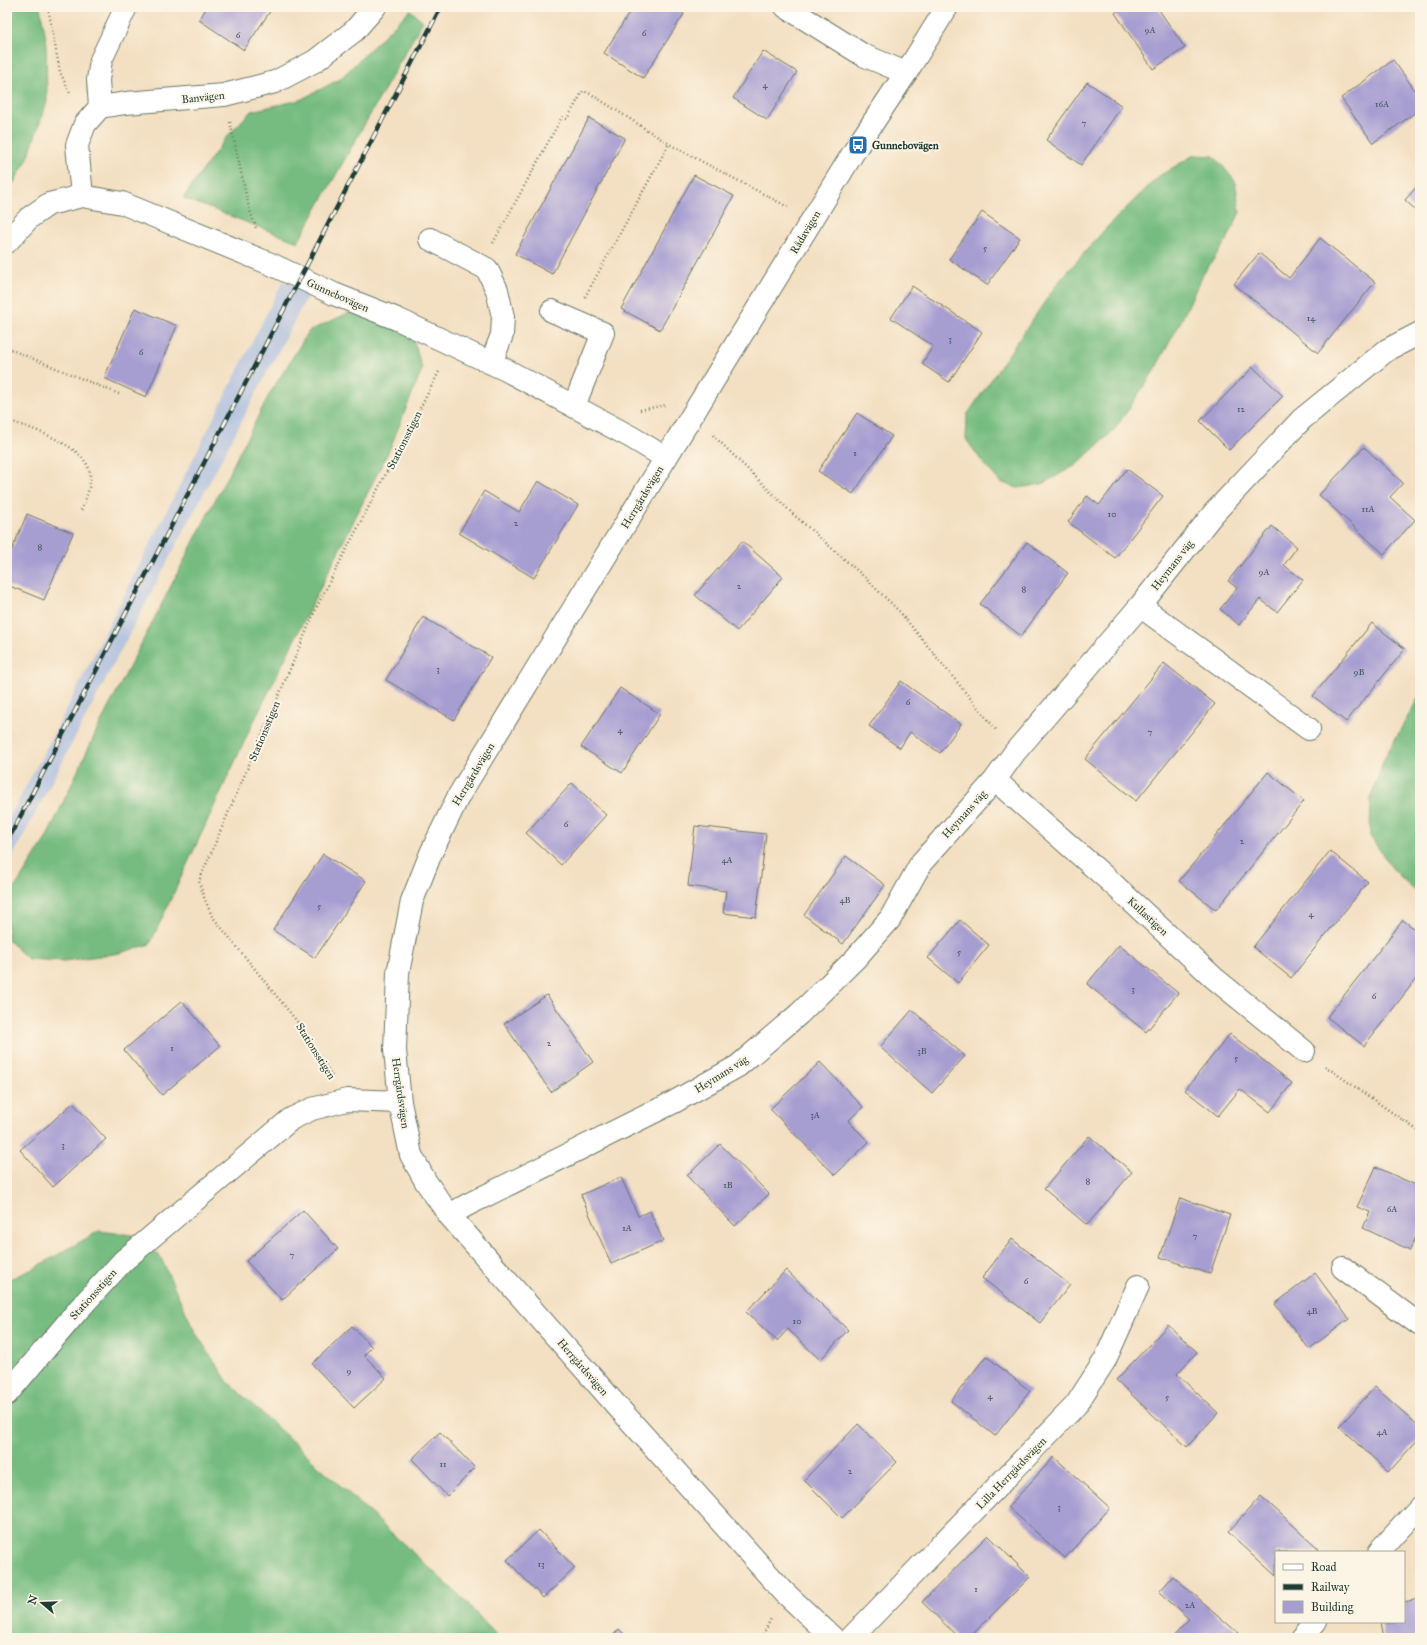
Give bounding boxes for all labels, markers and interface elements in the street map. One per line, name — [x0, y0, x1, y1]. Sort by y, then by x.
house number: 9A — [1145, 24, 1155, 35]
house number: 6 — [642, 27, 647, 38]
house number: 6 — [236, 29, 241, 40]
house number: 4 — [762, 79, 768, 90]
street label: Banvägen — [181, 89, 225, 106]
house number: 16A — [1375, 98, 1389, 109]
house number: 7 — [1082, 117, 1087, 128]
bus stop icon: Gunnebovägen — [847, 134, 869, 156]
place label: Gunnebovägen — [872, 139, 939, 152]
street label: Rådavägen — [787, 208, 823, 256]
house number: 5 — [983, 242, 988, 253]
street label: Gunnebovägen — [305, 276, 371, 315]
house number: 14 — [1307, 312, 1316, 323]
house number: 3 — [948, 333, 952, 344]
house number: 6 — [139, 346, 144, 357]
house number: 12 — [1237, 403, 1246, 414]
street label: Stationsstigen — [384, 409, 425, 472]
house number: 1 — [853, 447, 857, 458]
street label: Herrgårdsvägen — [619, 463, 666, 531]
house number: 11A — [1361, 503, 1375, 514]
house number: 10 — [1108, 508, 1116, 519]
house number: 2 — [514, 517, 519, 528]
street label: Heymans väg — [1149, 537, 1197, 593]
house number: 8 — [38, 541, 43, 552]
house number: 9A — [1259, 566, 1269, 577]
house number: 2 — [737, 580, 742, 591]
house number: 8 — [1022, 583, 1027, 594]
house number: 3 — [436, 663, 440, 674]
house number: 9B — [1354, 666, 1364, 677]
house number: 6 — [906, 696, 911, 707]
street label: Stationsstigen — [246, 699, 283, 763]
house number: 4 — [617, 724, 623, 735]
house number: 7 — [1148, 726, 1153, 737]
street label: Herrgårdsvägen — [450, 740, 497, 808]
street label: Heymans väg — [939, 787, 990, 841]
house number: 6 — [564, 818, 569, 829]
house number: 2 — [1240, 835, 1245, 846]
house number: 4A — [721, 854, 733, 865]
house number: 4B — [840, 894, 851, 905]
street label: Kullastigen — [1125, 894, 1171, 938]
house number: 5 — [317, 900, 322, 911]
house number: 4 — [1308, 908, 1314, 919]
house number: 5 — [957, 946, 962, 957]
house number: 3 — [1131, 983, 1135, 994]
house number: 6 — [1372, 990, 1377, 1001]
street label: Stationsstigen — [293, 1021, 338, 1082]
house number: 2 — [547, 1037, 552, 1048]
house number: 1 — [170, 1042, 174, 1053]
house number: 3B — [917, 1045, 927, 1056]
street label: Heymans väg — [692, 1052, 751, 1096]
house number: 5 — [1234, 1052, 1239, 1063]
street label: Herrgårdsvägen — [389, 1057, 412, 1129]
house number: 3A — [810, 1109, 820, 1120]
house number: 3 — [61, 1139, 65, 1150]
house number: 8 — [1086, 1175, 1091, 1186]
house number: 1B — [723, 1179, 733, 1190]
house number: 6A — [1387, 1203, 1397, 1214]
house number: 1A — [622, 1222, 632, 1233]
house number: 7 — [1193, 1230, 1198, 1241]
house number: 7 — [290, 1249, 295, 1260]
street label: Stationsstigen — [67, 1266, 120, 1322]
house number: 6 — [1024, 1275, 1029, 1286]
house number: 4B — [1307, 1305, 1318, 1316]
house number: 10 — [793, 1315, 801, 1326]
street label: Herrgårdsvägen — [554, 1336, 611, 1398]
house number: 9 — [347, 1365, 352, 1376]
house number: 4 — [987, 1390, 993, 1401]
house number: 5 — [1165, 1391, 1170, 1402]
house number: 4A — [1376, 1426, 1388, 1437]
street label: Lilla Herrgårdsvägen — [974, 1435, 1049, 1512]
house number: 11 — [439, 1458, 447, 1469]
house number: 2 — [848, 1465, 853, 1476]
house number: 3 — [1057, 1501, 1061, 1512]
legend — [1275, 1551, 1405, 1623]
house number: 13 — [537, 1558, 545, 1569]
text: Road — [1311, 1560, 1337, 1574]
text: Railway — [1311, 1580, 1350, 1594]
north arrow — [22, 1583, 62, 1623]
house number: 1 — [974, 1583, 978, 1594]
text: N — [25, 1593, 41, 1606]
house number: 2A — [1185, 1599, 1195, 1610]
text: Building — [1311, 1600, 1354, 1615]

